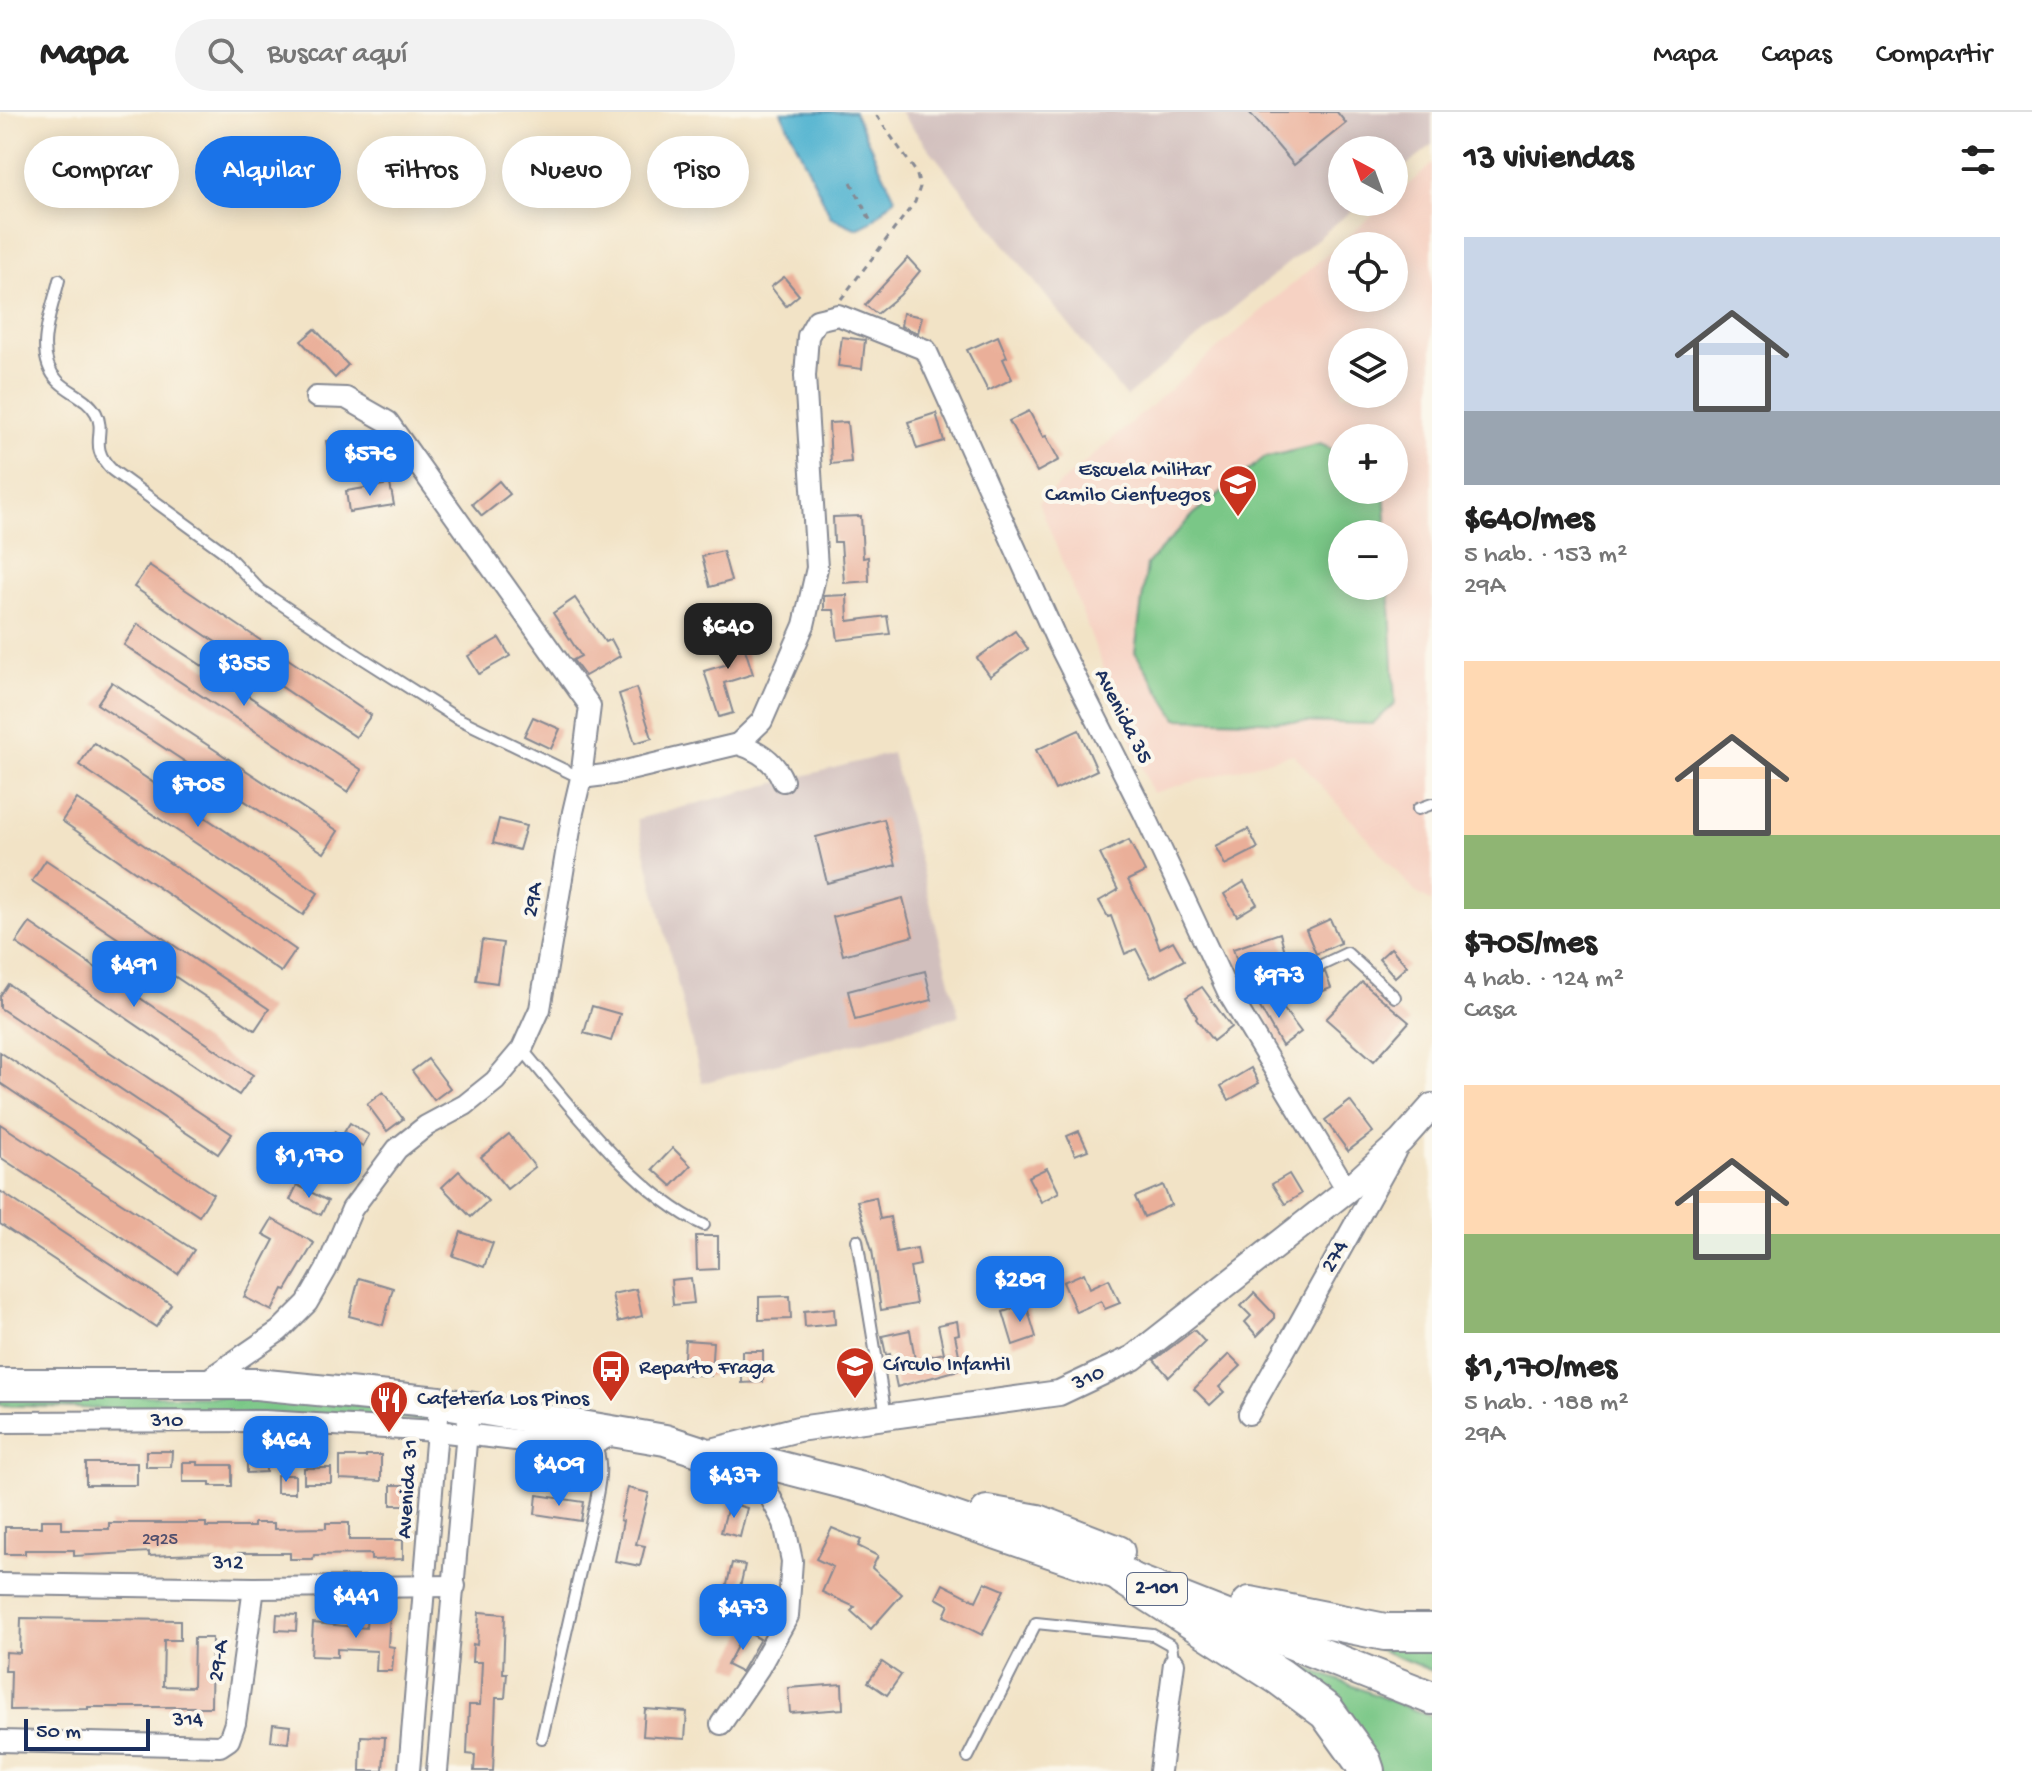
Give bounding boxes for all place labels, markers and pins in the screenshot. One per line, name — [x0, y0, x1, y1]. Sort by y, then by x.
pin: $576 — [323, 430, 417, 498]
place label: Escuela Militar Camilo Cienfuegos — [1045, 458, 1212, 509]
school or university icon: Escuela Militar Camilo Cienfuegos — [1217, 463, 1259, 518]
pin: $640 — [681, 603, 775, 671]
pin: $355 — [197, 640, 291, 708]
pin: $705 — [151, 761, 245, 829]
pin: $491 — [87, 941, 181, 1009]
pin: $973 — [1232, 952, 1326, 1020]
pin: $1,170 — [244, 1132, 374, 1200]
pin: $289 — [973, 1256, 1067, 1324]
school or university icon: Círculo Infantil — [834, 1345, 876, 1400]
bus stop icon: Reparto Fraga — [590, 1348, 632, 1403]
place label: Círculo Infantil — [883, 1353, 1011, 1379]
place label: Reparto Fraga — [639, 1356, 775, 1382]
restaurant icon: Cafetería Los Pinos — [368, 1379, 410, 1434]
place label: Cafetería Los Pinos — [417, 1387, 590, 1413]
pin: $464 — [239, 1416, 333, 1484]
pin: $409 — [512, 1440, 606, 1508]
pin: $437 — [687, 1452, 781, 1520]
pin: $441 — [309, 1572, 403, 1640]
pin: $473 — [696, 1584, 790, 1652]

